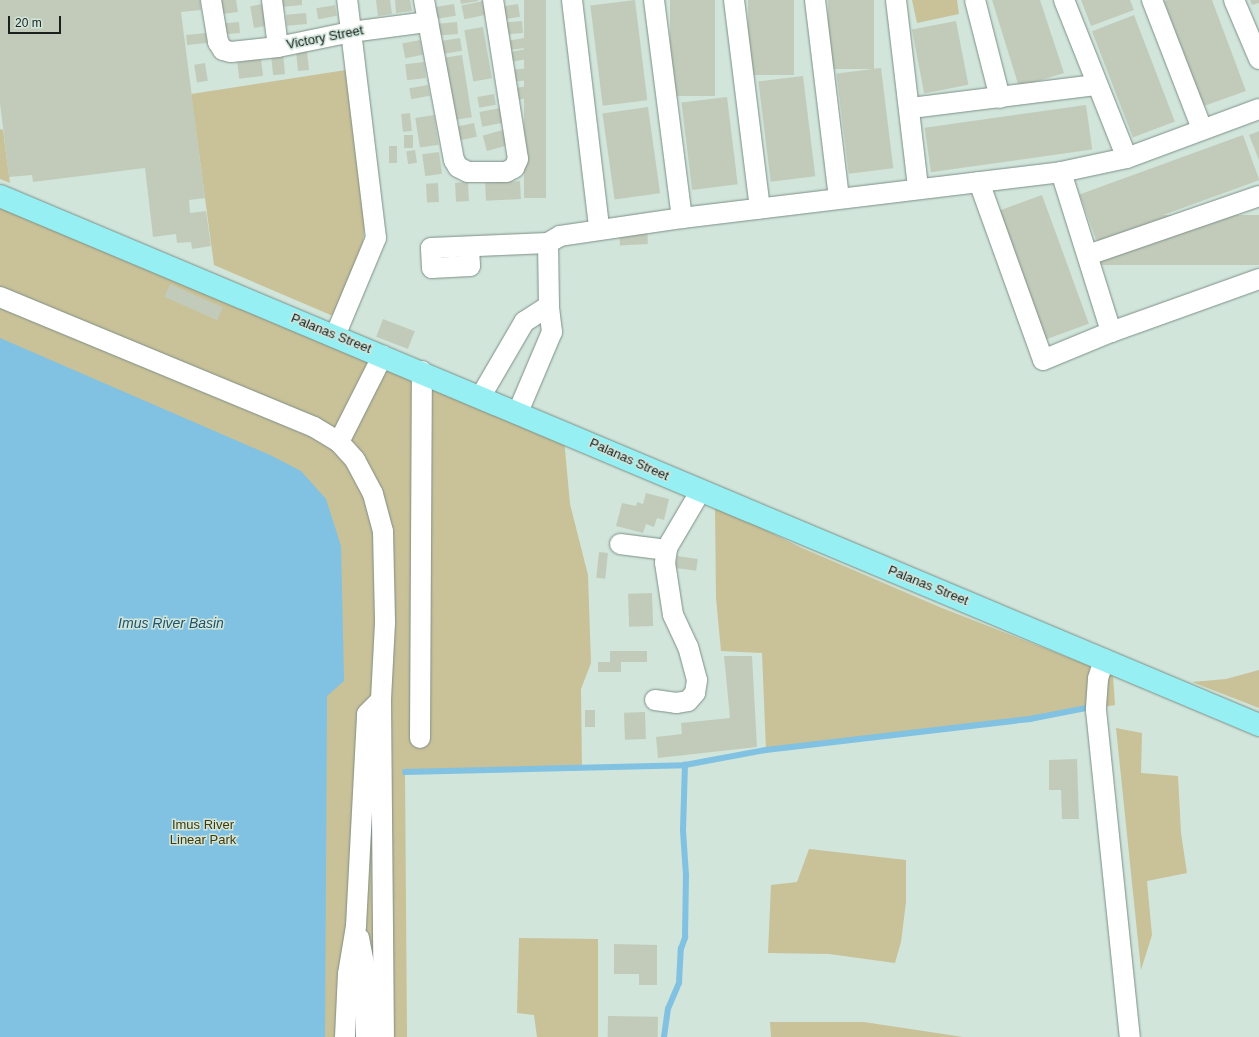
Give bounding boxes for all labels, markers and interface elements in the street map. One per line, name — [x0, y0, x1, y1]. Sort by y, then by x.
scale bar — [10, 8, 63, 34]
text: 20 m — [15, 16, 42, 30]
street label: Victory Street — [285, 23, 365, 53]
street label: Palanas Street — [289, 311, 373, 357]
street label: Palanas Street — [587, 436, 671, 484]
street label: Palanas Street — [886, 563, 970, 609]
water label: Imus River Basin — [118, 615, 224, 631]
park label: Imus River Linear Park — [170, 818, 236, 849]

